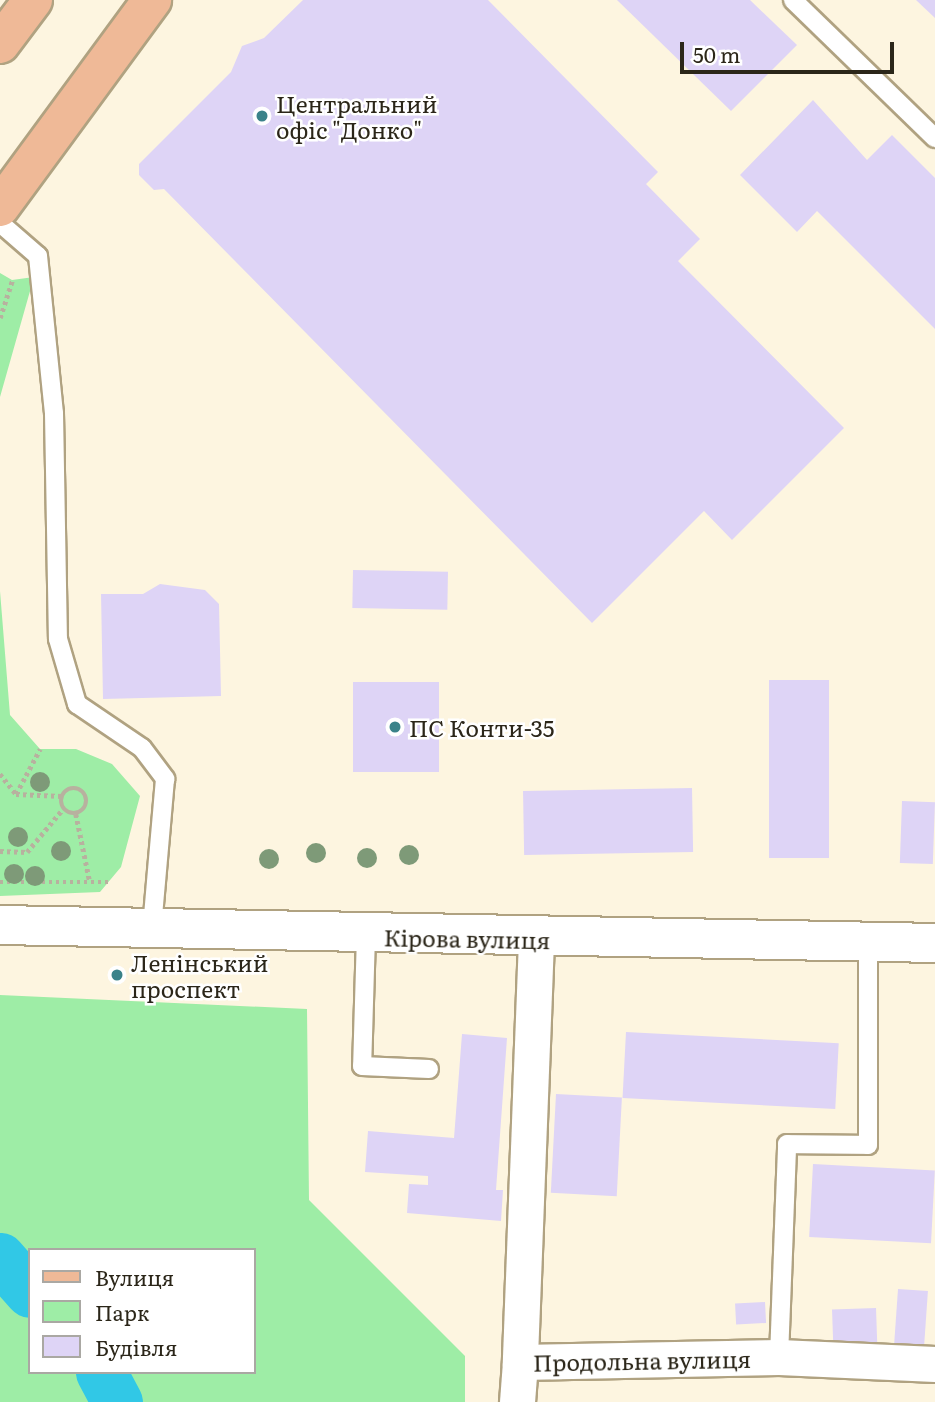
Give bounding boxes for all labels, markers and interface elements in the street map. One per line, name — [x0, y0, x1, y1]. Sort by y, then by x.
scale bar — [683, 28, 897, 72]
text: 50 m — [693, 38, 740, 69]
place label: Центральний офіс "Донко" — [276, 89, 437, 143]
marker: Центральний офіс "Донко" — [254, 108, 270, 124]
place label: ПС Конти-35 — [409, 713, 554, 741]
marker: ПС Конти-35 — [387, 719, 403, 735]
street label: Кірова вулиця — [384, 923, 550, 953]
place label: Ленінський проспект — [131, 948, 268, 1002]
marker: Ленінський проспект — [109, 967, 125, 983]
legend — [28, 1248, 256, 1374]
text: Вулиця — [95, 1261, 174, 1292]
text: Парк — [95, 1296, 149, 1327]
text: Будівля — [95, 1331, 177, 1362]
street label: Продольна вулиця — [533, 1344, 751, 1376]

